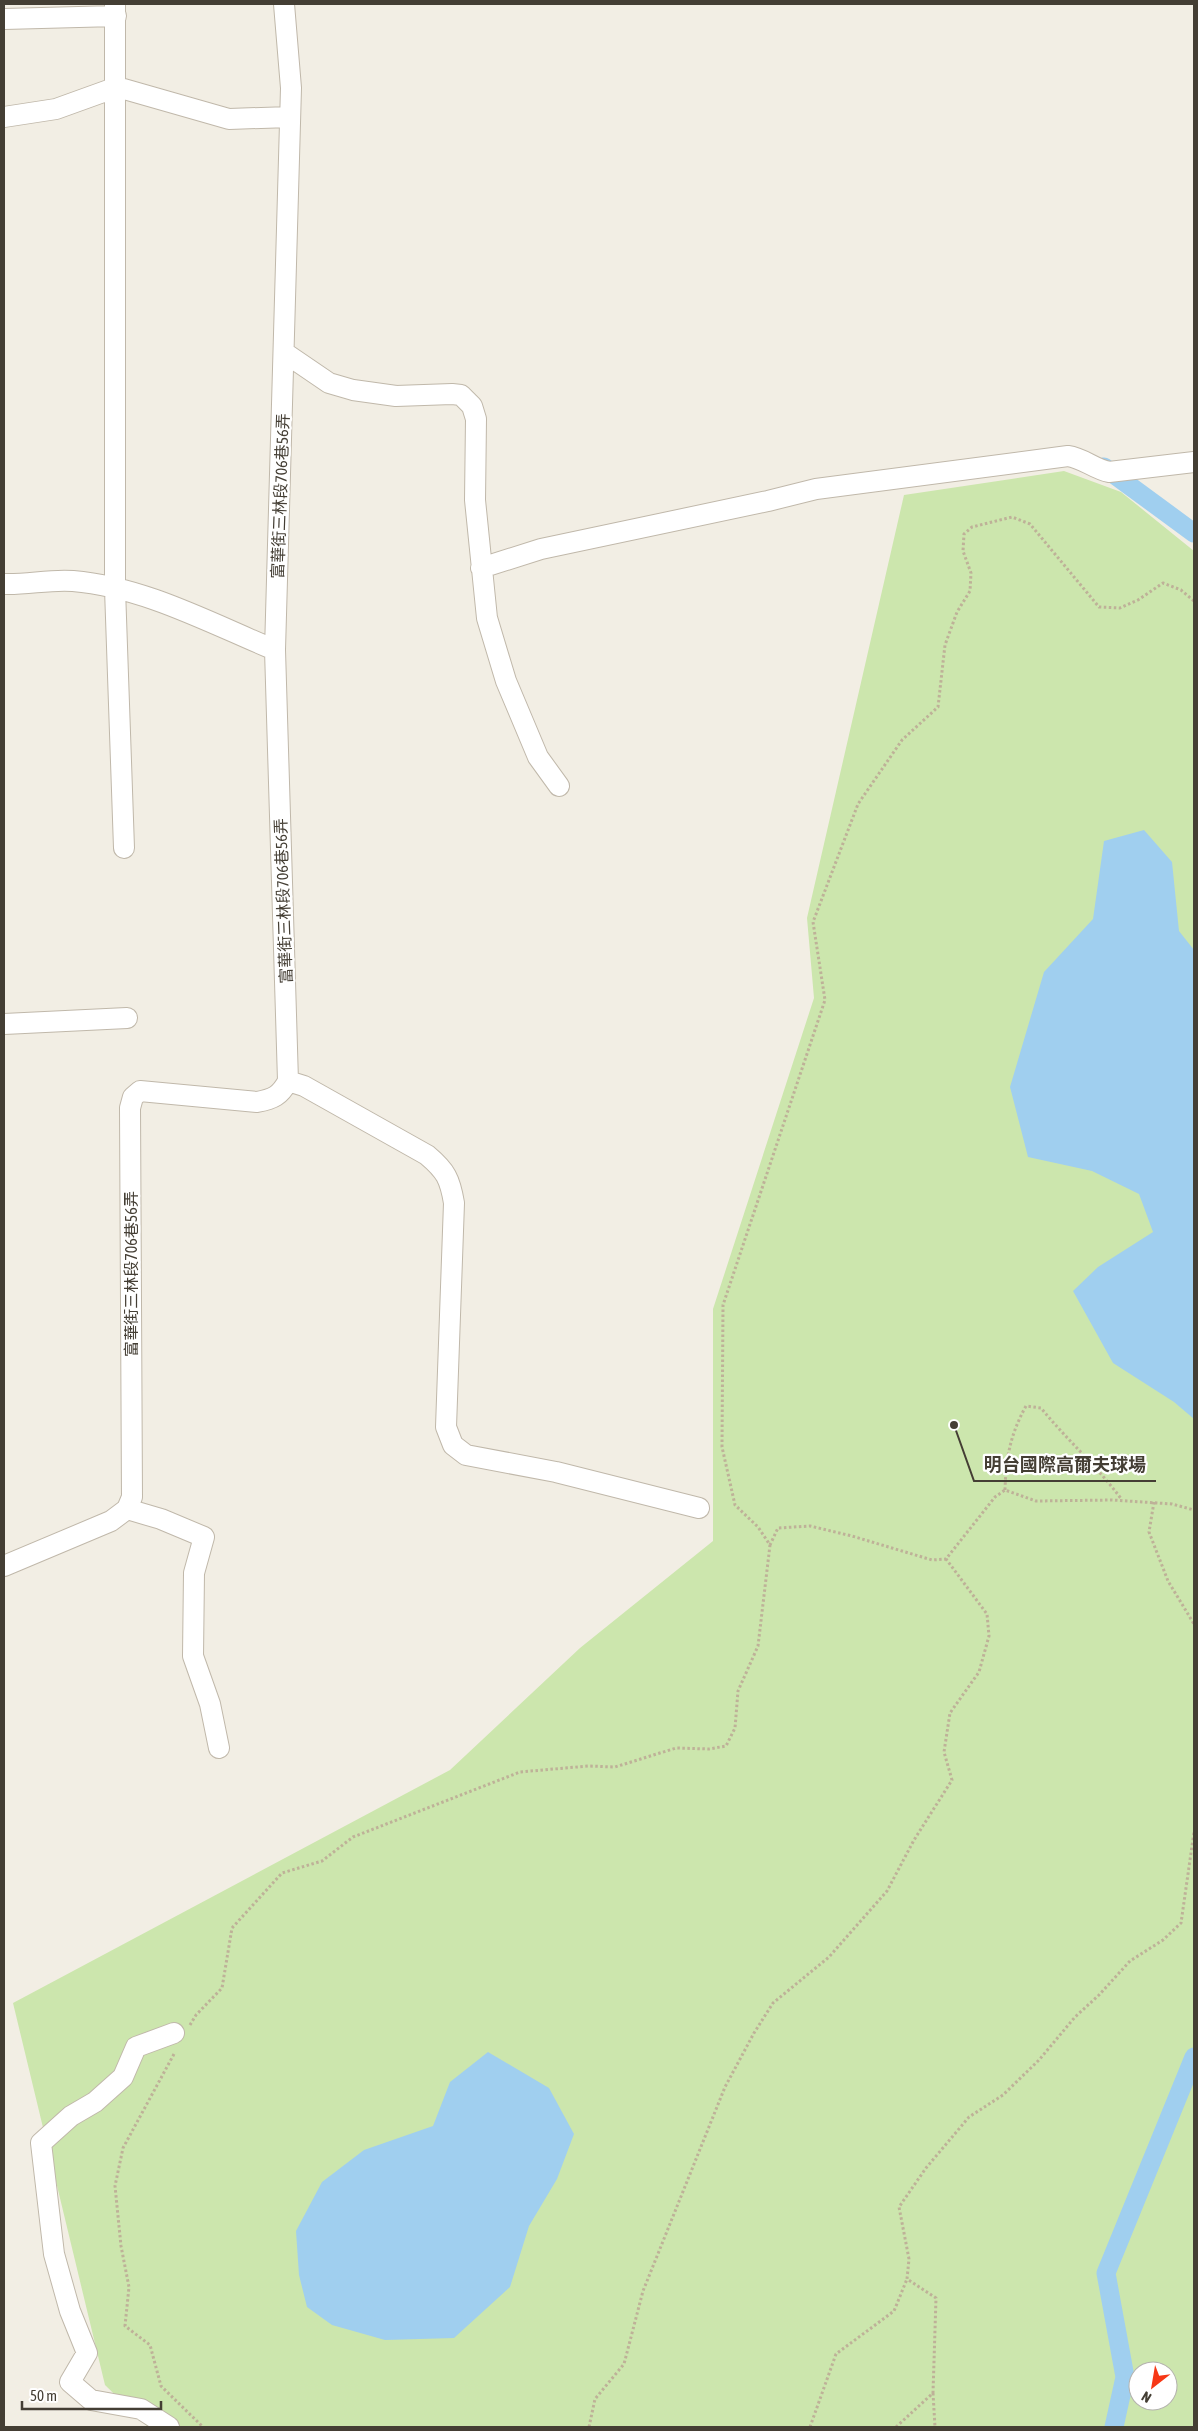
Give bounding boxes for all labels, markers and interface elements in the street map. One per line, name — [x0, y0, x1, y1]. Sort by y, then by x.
street label: 富華街三林段706巷56弄 — [268, 413, 292, 579]
street label: 富華街三林段706巷56弄 — [271, 818, 295, 984]
street label: 富華街三林段706巷56弄 — [122, 1191, 140, 1357]
callout: 明台國際高爾夫球場 — [974, 1448, 1156, 1481]
text: 明台國際高爾夫球場 — [984, 1454, 1146, 1475]
north arrow — [1128, 2361, 1178, 2411]
scale bar — [22, 2378, 161, 2410]
text: 50 m — [30, 2387, 57, 2404]
text: N — [1139, 2388, 1154, 2406]

